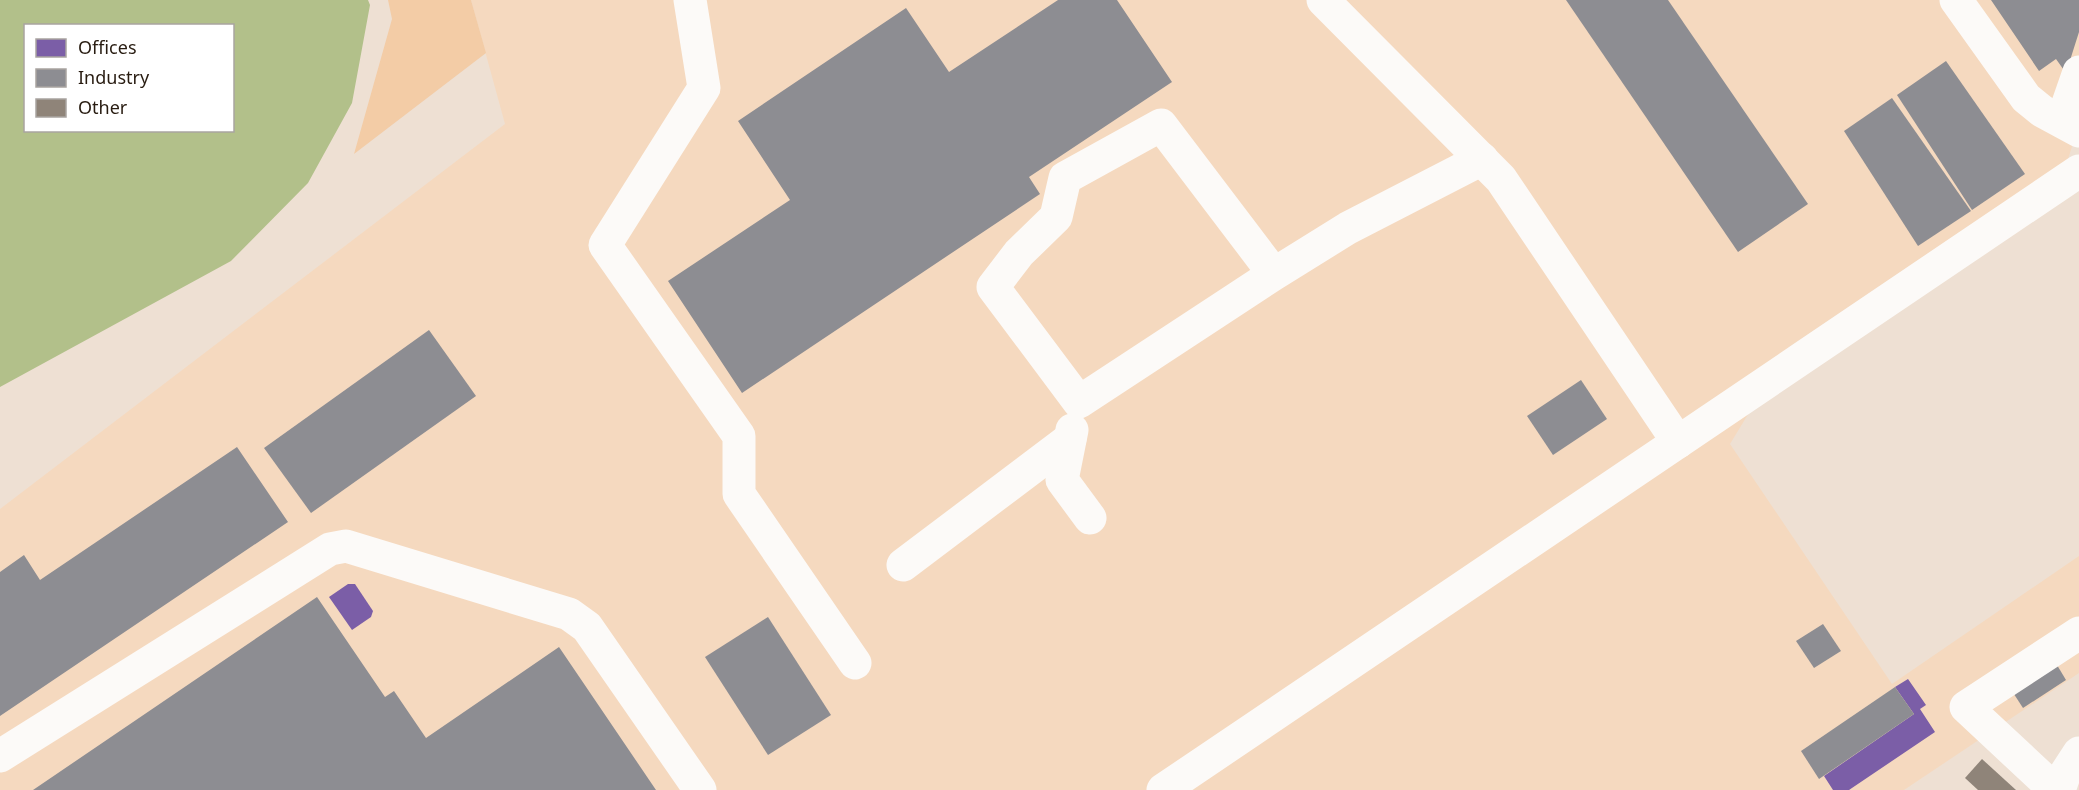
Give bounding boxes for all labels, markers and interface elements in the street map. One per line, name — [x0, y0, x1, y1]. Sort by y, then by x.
legend — [24, 24, 234, 132]
text: Offices — [78, 35, 137, 59]
text: Industry — [78, 65, 150, 89]
text: Other — [78, 95, 128, 119]

